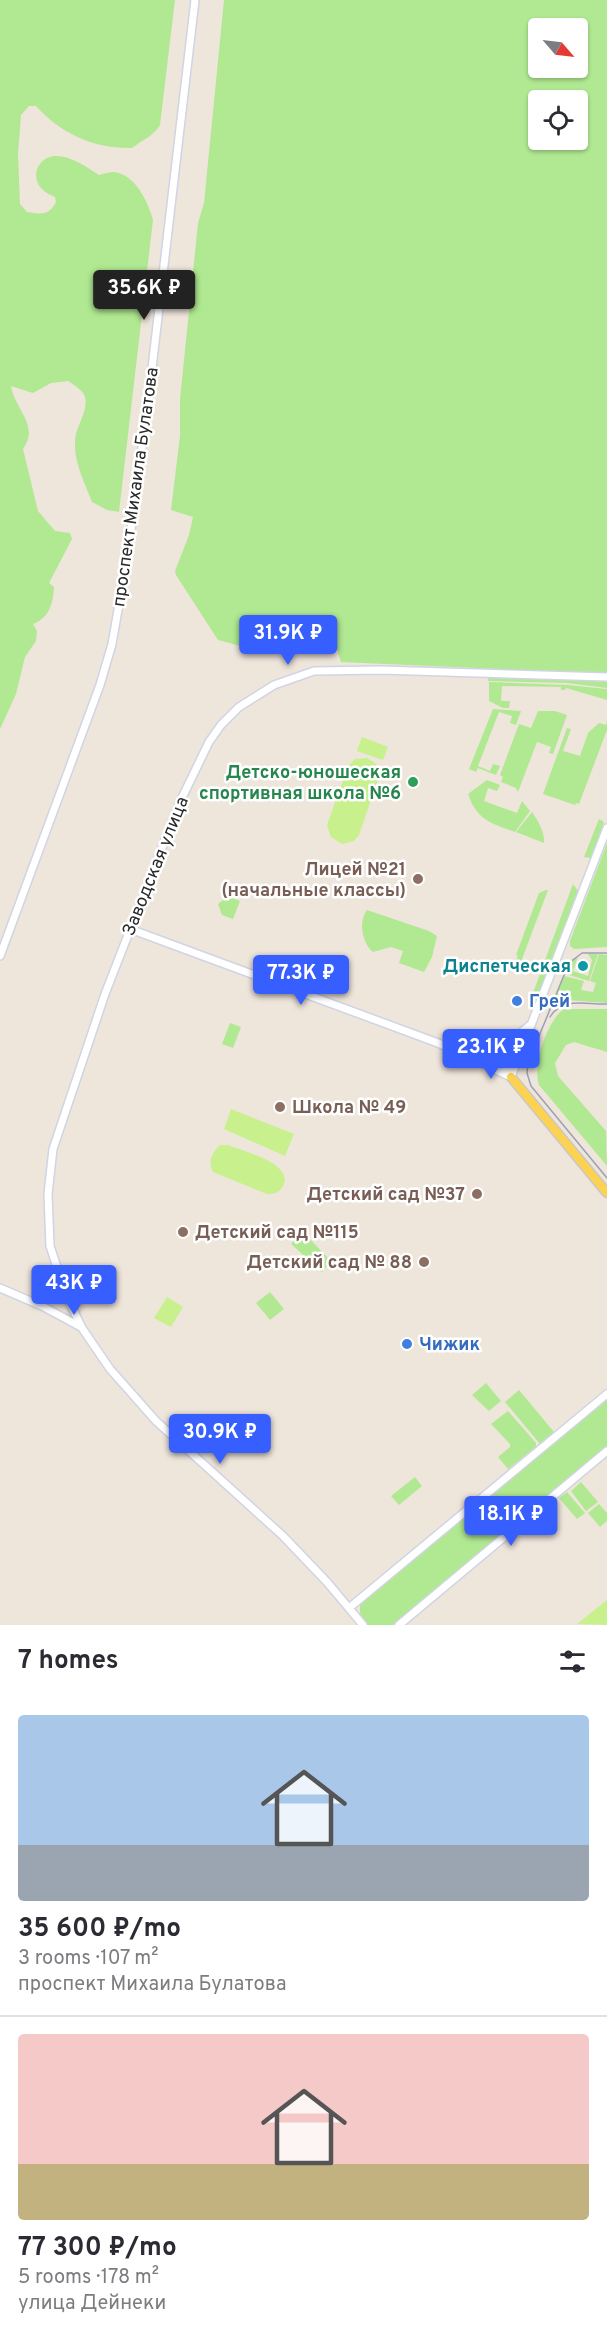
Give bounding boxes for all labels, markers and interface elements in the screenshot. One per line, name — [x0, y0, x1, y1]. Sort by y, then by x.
north arrow — [528, 18, 588, 78]
map controls — [528, 18, 588, 150]
button: locate — [528, 90, 588, 150]
pin: 35.6K ₽ — [89, 270, 199, 321]
text: 35.6K ₽ — [107, 276, 181, 302]
street label: проспект Михаила Булатова — [108, 366, 165, 609]
pin: 31.9K ₽ — [233, 615, 343, 666]
text: 31.9K ₽ — [253, 621, 323, 647]
place label: Детско-юношеская спортивная школа №6 — [199, 762, 401, 806]
marker: Детско-юношеская спортивная школа №6 — [406, 775, 420, 789]
street label: Заводская улица — [118, 794, 195, 940]
place label: Лицей №21 (начальные классы) — [221, 859, 406, 903]
marker: Лицей №21 (начальные классы) — [411, 872, 425, 886]
pin: 77.3K ₽ — [246, 955, 356, 1006]
place label: Диспетческая — [443, 956, 571, 979]
marker: Диспетческая — [576, 959, 590, 973]
text: 77.3K ₽ — [267, 961, 335, 987]
place label: Грей — [529, 991, 570, 1014]
marker: Грей — [510, 994, 524, 1008]
pin: 23.1K ₽ — [436, 1029, 546, 1080]
text: 23.1K ₽ — [457, 1035, 525, 1061]
place label: Школа № 49 — [292, 1097, 406, 1120]
marker: Школа № 49 — [273, 1100, 287, 1114]
place label: Детский сад №37 — [307, 1184, 465, 1207]
marker: Детский сад №37 — [470, 1187, 484, 1201]
place label: Детский сад №115 — [195, 1222, 359, 1245]
marker: Детский сад №115 — [176, 1225, 190, 1239]
place label: Детский сад № 88 — [247, 1252, 412, 1275]
marker: Детский сад № 88 — [417, 1255, 431, 1269]
pin: 43K ₽ — [32, 1265, 116, 1316]
text: 43K ₽ — [45, 1271, 103, 1297]
place label: Чижик — [419, 1334, 480, 1357]
marker: Чижик — [400, 1337, 414, 1351]
pin: 30.9K ₽ — [165, 1414, 275, 1465]
text: 30.9K ₽ — [183, 1420, 257, 1446]
pin: 18.1K ₽ — [456, 1496, 566, 1547]
text: 18.1K ₽ — [478, 1502, 544, 1528]
text: 7 homes — [18, 1645, 118, 1678]
icon: filters — [556, 1645, 589, 1678]
icon: home — [250, 1754, 358, 1862]
text: 35 600 ₽/mo — [18, 1913, 181, 1946]
text: 3 rooms · 107 m² — [18, 1946, 159, 1972]
text: проспект Михаила Булатова — [18, 1972, 287, 1998]
icon: home — [250, 2073, 358, 2181]
text: 77 300 ₽/mo — [18, 2232, 177, 2265]
text: 5 rooms · 178 m² — [18, 2265, 159, 2291]
text: улица Дейнеки — [18, 2291, 166, 2317]

